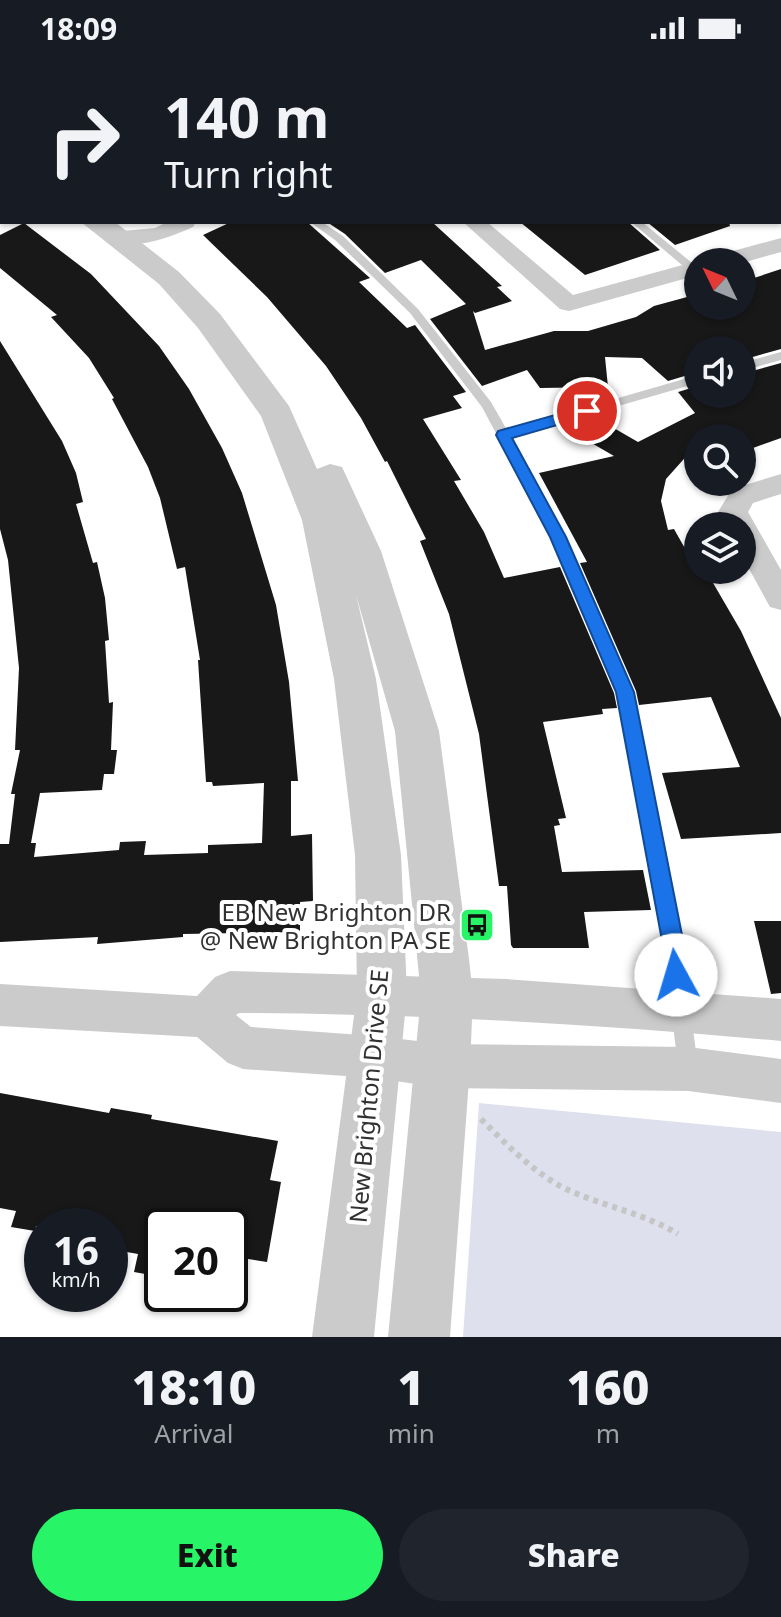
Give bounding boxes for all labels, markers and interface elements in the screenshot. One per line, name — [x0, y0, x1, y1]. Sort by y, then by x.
text: 18:09 — [40, 8, 117, 49]
text: 140 m — [164, 78, 329, 154]
icon: right — [32, 88, 136, 192]
text: Turn right — [164, 150, 332, 199]
north arrow — [684, 248, 756, 320]
map controls — [684, 248, 756, 584]
button: sound — [684, 336, 756, 408]
pin — [553, 377, 621, 445]
icon: arrive — [565, 389, 609, 433]
button: search — [684, 424, 756, 496]
button: layers — [684, 512, 756, 584]
place label: EB New Brighton DR @ New Brighton PA SE — [200, 895, 451, 956]
bus stop icon: EB New Brighton DR @ New Brighton PA SE — [458, 906, 496, 944]
position arrow — [634, 933, 718, 1017]
street label: New Brighton Drive SE — [340, 968, 396, 1224]
speed limit sign: 20 — [144, 1208, 248, 1312]
text: 16 — [53, 1222, 99, 1277]
text: km/h — [51, 1266, 101, 1293]
text: 18:10 — [132, 1354, 256, 1419]
text: 1 — [397, 1354, 425, 1419]
text: 160 — [566, 1354, 649, 1419]
text: Arrival — [154, 1415, 233, 1451]
text: min — [388, 1415, 435, 1451]
text: m — [596, 1415, 620, 1451]
button: Exit — [32, 1509, 383, 1601]
button: Share — [399, 1509, 749, 1601]

